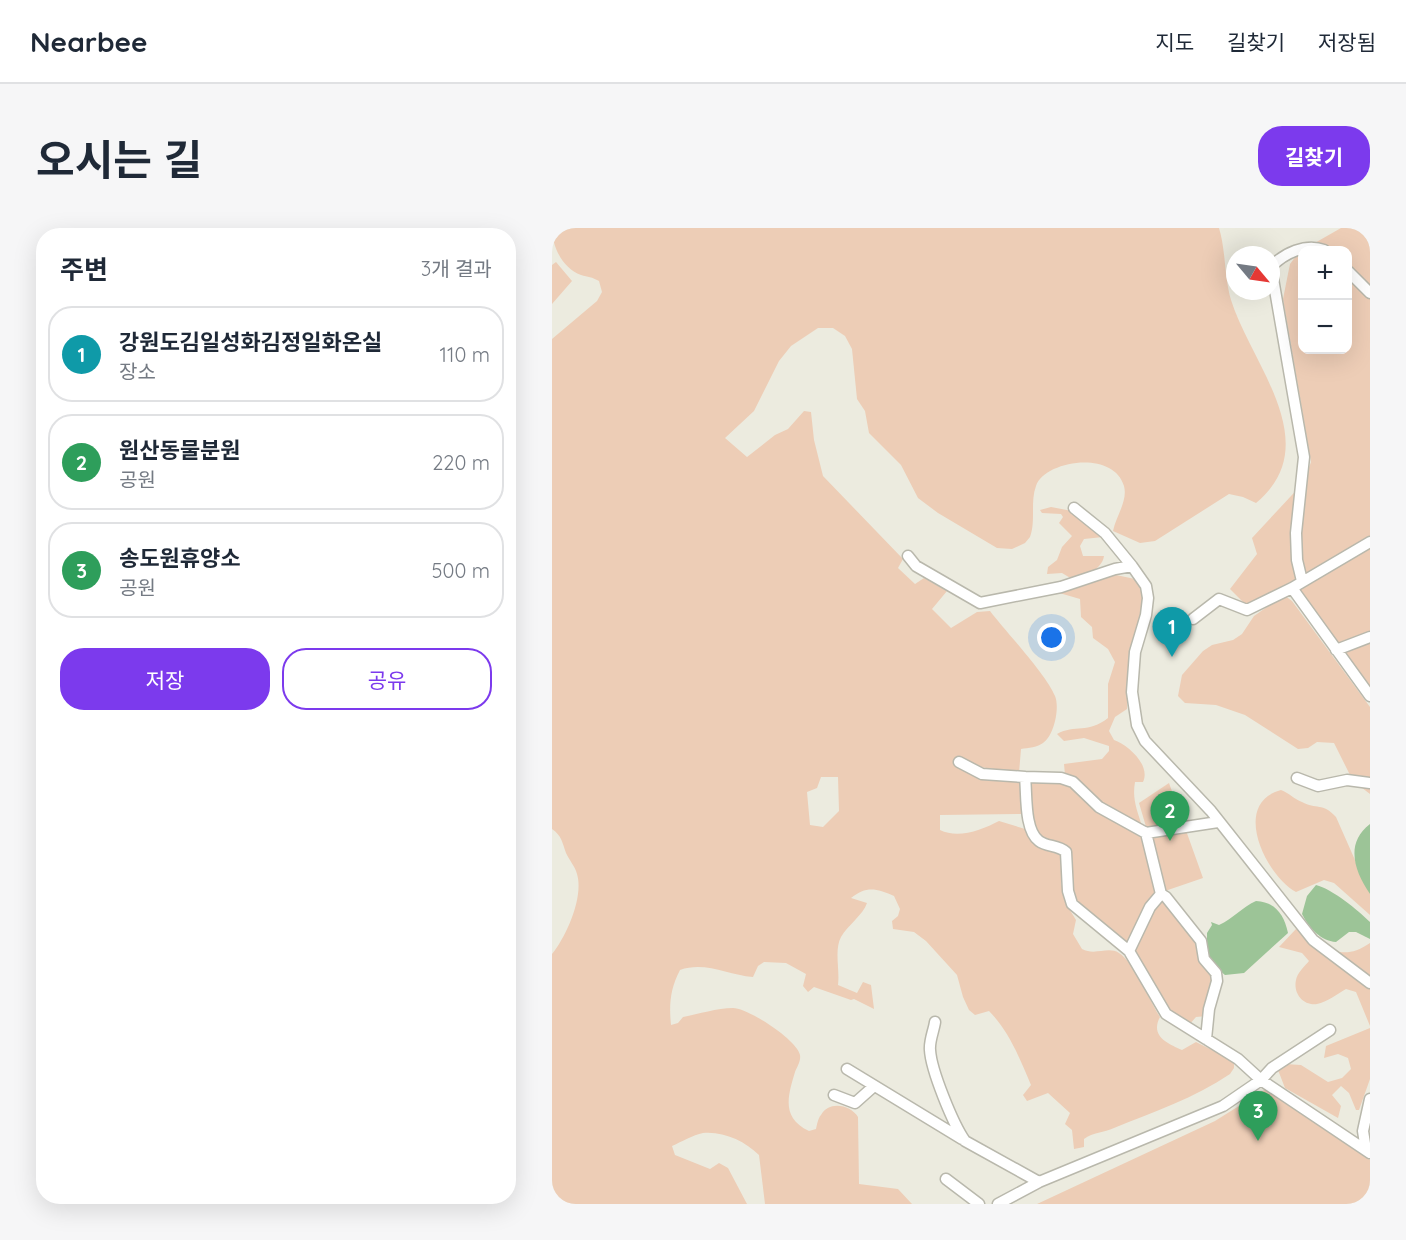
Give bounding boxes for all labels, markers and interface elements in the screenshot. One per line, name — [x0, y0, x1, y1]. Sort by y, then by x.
text: Nearbee — [30, 24, 148, 59]
text: 지도 — [1155, 29, 1194, 55]
text: 길찾기 — [1227, 29, 1285, 55]
text: 저장됨 — [1318, 29, 1376, 55]
button: 길찾기 — [1258, 126, 1370, 186]
text: 오시는 길 — [36, 133, 202, 186]
north arrow — [1226, 246, 1280, 300]
map controls — [1298, 246, 1352, 354]
button: + — [1298, 246, 1352, 300]
text: 주변 — [60, 253, 108, 286]
text: 3개 결과 — [421, 256, 492, 281]
button: − — [1298, 300, 1352, 354]
text: 강원도김일성화김정일화온실 — [119, 328, 382, 356]
text: 1 — [78, 342, 85, 367]
text: 110 m — [440, 342, 490, 367]
text: 장소 — [119, 359, 156, 384]
text: 원산동물분원 — [119, 436, 240, 464]
text: 2 — [76, 450, 87, 475]
text: 220 m — [432, 450, 490, 475]
text: 공원 — [119, 467, 156, 492]
text: 송도원휴양소 — [119, 544, 240, 572]
text: 3 — [76, 558, 87, 583]
text: 500 m — [432, 558, 490, 583]
text: 공원 — [119, 575, 156, 600]
pin: 1 — [1152, 608, 1192, 657]
your location — [1037, 623, 1066, 652]
button: 저장 — [60, 648, 270, 710]
button: 공유 — [282, 648, 492, 710]
pin: 2 — [1150, 792, 1190, 841]
pin: 3 — [1238, 1092, 1278, 1141]

